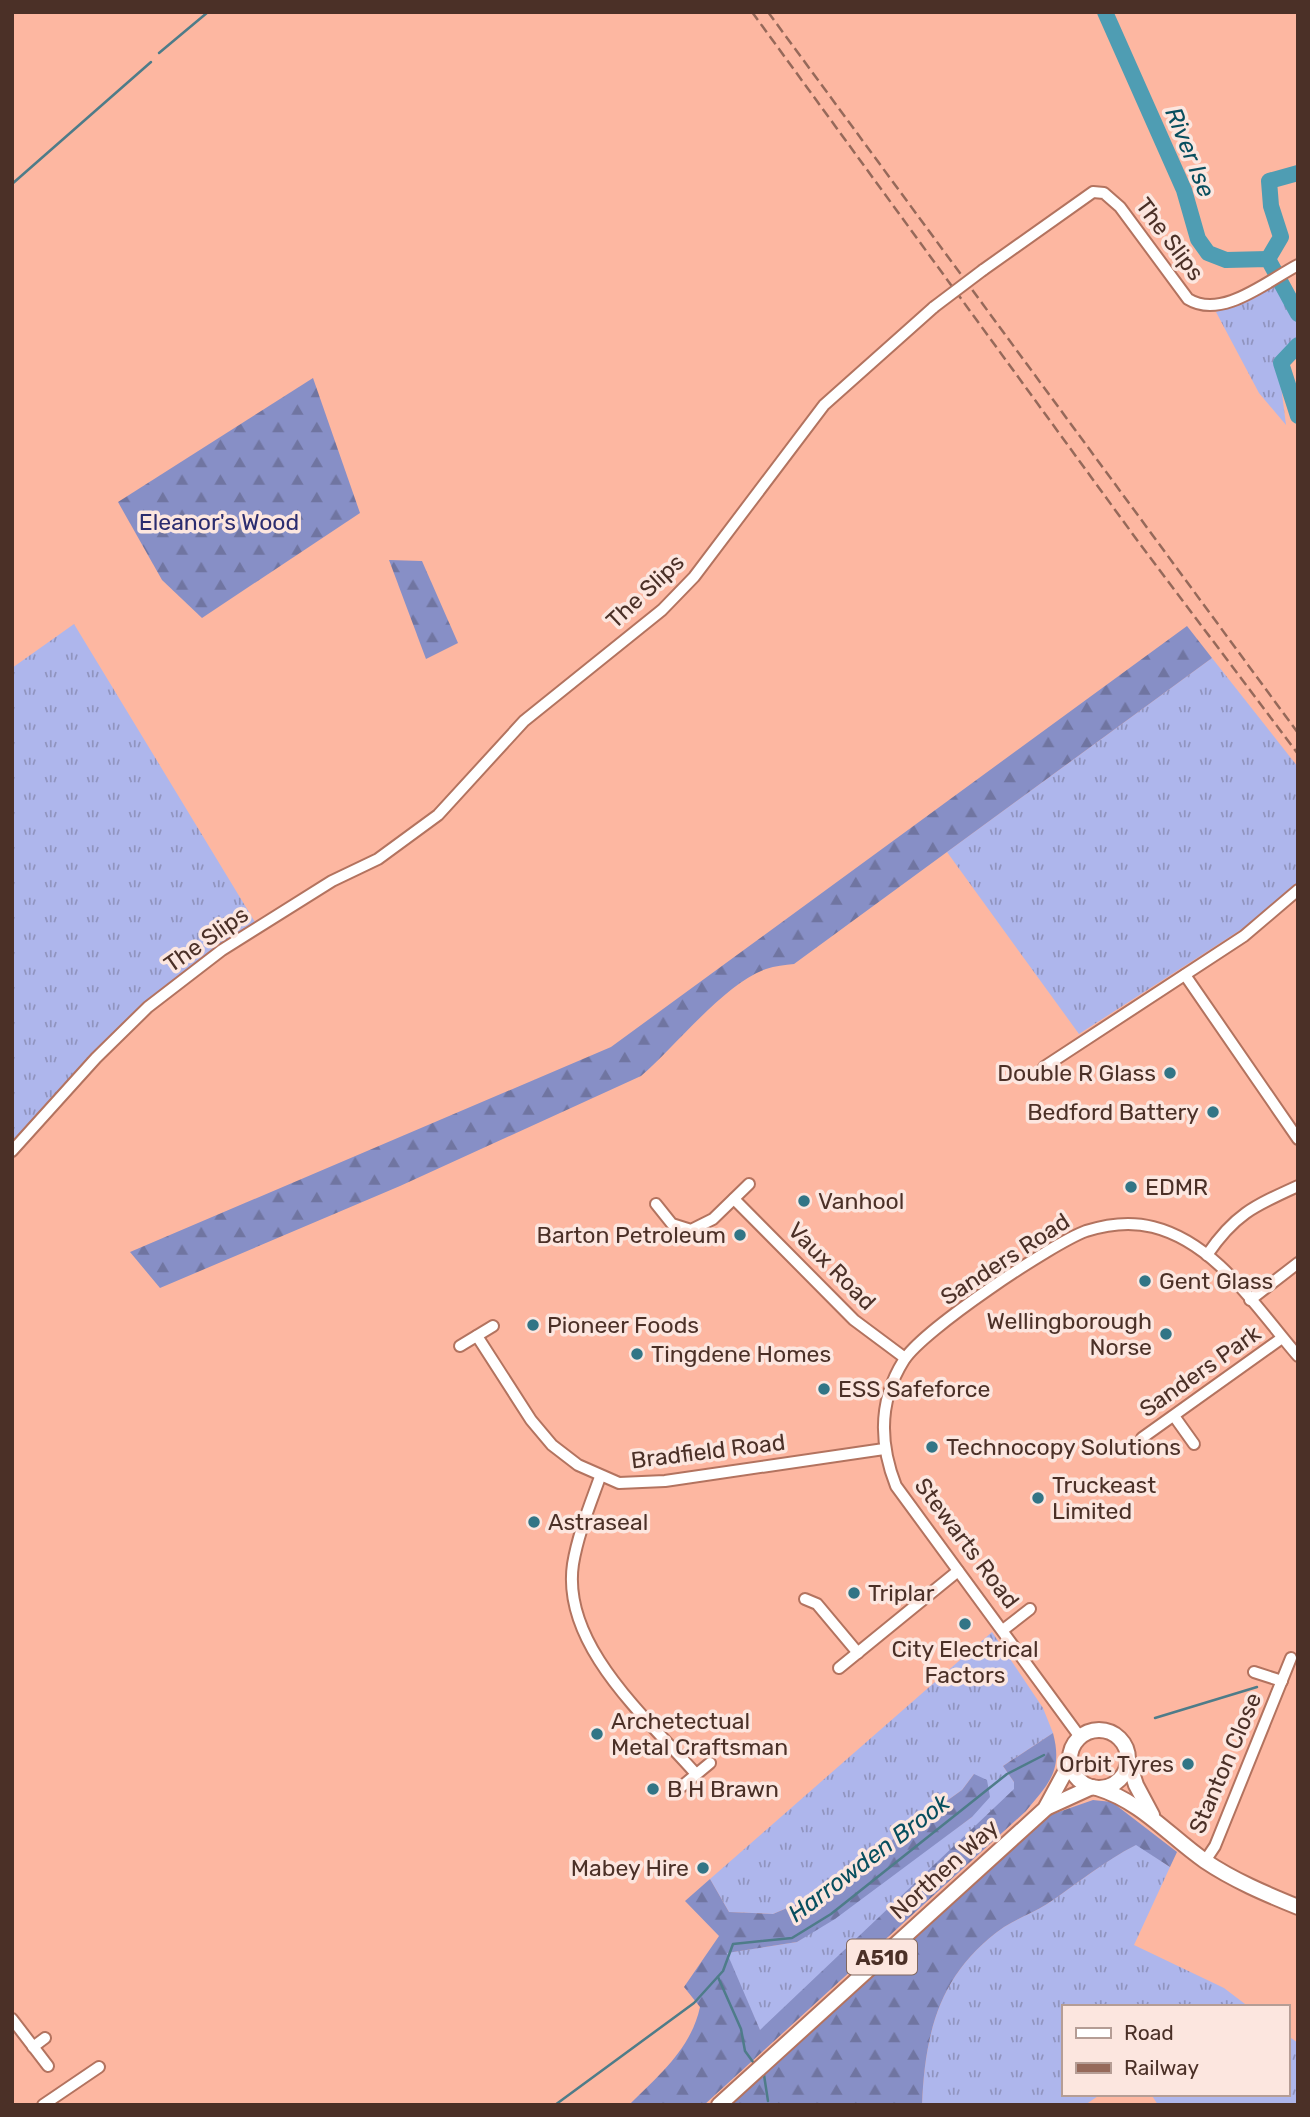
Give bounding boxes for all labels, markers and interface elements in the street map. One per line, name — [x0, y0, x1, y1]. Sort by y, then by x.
water label: River Ise — [1159, 103, 1221, 201]
street label: The Slips — [1130, 192, 1210, 286]
park label: Eleanor's Wood — [139, 508, 299, 536]
street label: The Slips — [600, 548, 690, 634]
street label: The Slips — [159, 900, 253, 978]
place label: Double R Glass — [997, 1059, 1156, 1087]
marker: Double R Glass — [1162, 1065, 1178, 1081]
place label: Bedford Battery — [1027, 1098, 1199, 1126]
marker: Bedford Battery — [1205, 1104, 1221, 1120]
place label: EDMR — [1145, 1173, 1208, 1201]
marker: EDMR — [1123, 1179, 1139, 1195]
place label: Vanhool — [818, 1187, 904, 1215]
marker: Vanhool — [796, 1193, 812, 1209]
street label: Sanders Road — [935, 1207, 1075, 1311]
street label: Vaux Road — [782, 1216, 882, 1316]
place label: Barton Petroleum — [537, 1221, 726, 1249]
marker: Barton Petroleum — [732, 1227, 748, 1243]
place label: Gent Glass — [1159, 1267, 1273, 1295]
marker: Gent Glass — [1137, 1273, 1153, 1289]
place label: Wellingborough Norse — [987, 1307, 1152, 1361]
place label: Pioneer Foods — [547, 1311, 699, 1339]
marker: Pioneer Foods — [525, 1317, 541, 1333]
street label: Sanders Park — [1134, 1319, 1266, 1423]
marker: Wellingborough Norse — [1158, 1326, 1174, 1342]
place label: Tingdene Homes — [651, 1340, 831, 1368]
marker: Tingdene Homes — [629, 1346, 645, 1362]
place label: ESS Safeforce — [838, 1375, 990, 1403]
marker: ESS Safeforce — [816, 1381, 832, 1397]
street label: Bradfield Road — [629, 1428, 787, 1474]
place label: Technocopy Solutions — [946, 1433, 1181, 1461]
marker: Technocopy Solutions — [924, 1439, 940, 1455]
place label: Truckeast Limited — [1052, 1471, 1156, 1525]
street label: Stewarts Road — [909, 1472, 1025, 1614]
marker: Truckeast Limited — [1030, 1490, 1046, 1506]
place label: Astraseal — [548, 1508, 648, 1536]
marker: Astraseal — [526, 1514, 542, 1530]
place label: Triplar — [868, 1579, 935, 1607]
marker: Triplar — [846, 1585, 862, 1601]
marker: City Electrical Factors — [957, 1616, 973, 1632]
place label: City Electrical Factors — [892, 1635, 1038, 1689]
street label: Stanton Close — [1183, 1688, 1267, 1838]
place label: Archetectual Metal Craftsman — [611, 1707, 788, 1761]
marker: Archetectual Metal Craftsman — [589, 1726, 605, 1742]
place label: Orbit Tyres — [1059, 1750, 1174, 1778]
marker: Orbit Tyres — [1180, 1756, 1196, 1772]
place label: B H Brawn — [667, 1775, 779, 1803]
marker: B H Brawn — [645, 1781, 661, 1797]
water label: Harrowden Brook — [783, 1788, 956, 1928]
street label: Northen Way — [884, 1813, 1004, 1925]
place label: Mabey Hire — [571, 1854, 689, 1882]
marker: Mabey Hire — [695, 1860, 711, 1876]
road number: A510 — [847, 1940, 917, 1974]
legend — [1062, 2005, 1289, 2096]
text: Road — [1124, 2020, 1174, 2045]
text: Railway — [1124, 2055, 1199, 2080]

